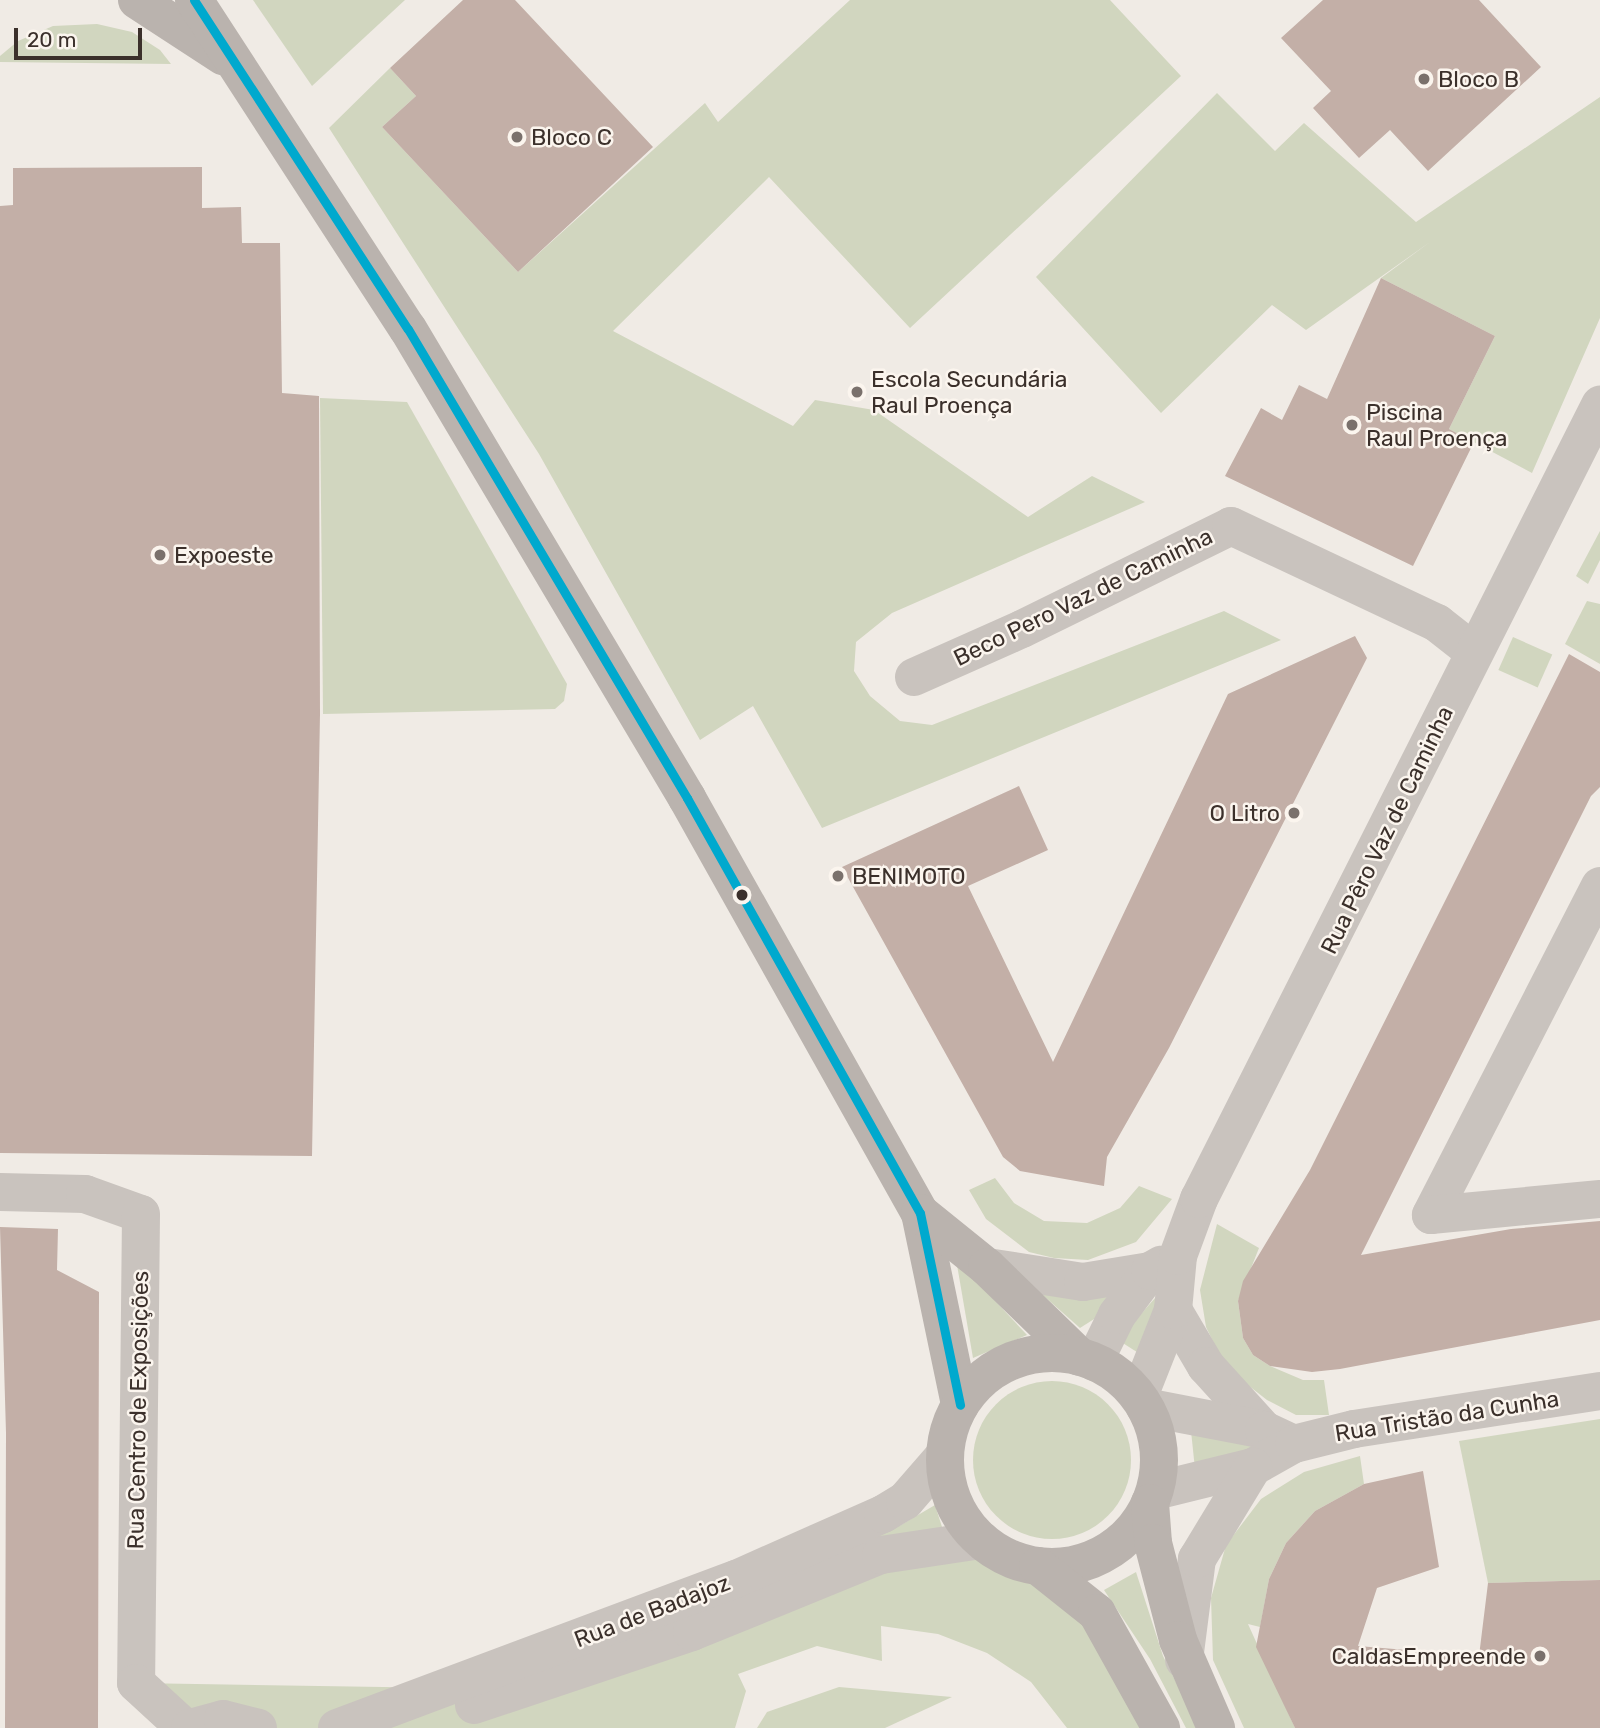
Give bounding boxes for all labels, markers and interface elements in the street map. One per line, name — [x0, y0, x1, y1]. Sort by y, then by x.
scale bar — [18, 14, 145, 58]
text: 20 m — [27, 27, 76, 52]
place label: Bloco B — [1438, 65, 1519, 93]
marker: Bloco B — [1416, 71, 1432, 87]
place label: Bloco C — [531, 123, 612, 151]
marker: Bloco C — [509, 129, 525, 145]
place label: Escola Secundária Raul Proença — [871, 365, 1068, 419]
marker: Escola Secundária Raul Proença — [849, 384, 865, 400]
place label: Piscina Raul Proença — [1366, 398, 1508, 452]
marker: Piscina Raul Proença — [1344, 417, 1360, 433]
street label: Beco Pero Vaz de Caminha — [949, 522, 1217, 672]
place label: Expoeste — [174, 541, 274, 569]
marker: Expoeste — [152, 547, 168, 563]
street label: Rua Pêro Vaz de Caminha — [1315, 701, 1459, 959]
place label: O Litro — [1210, 799, 1280, 827]
marker: O Litro — [1286, 805, 1302, 821]
place label: BENIMOTO — [852, 862, 966, 890]
marker: BENIMOTO — [830, 868, 846, 884]
unlabelled marker — [735, 888, 749, 902]
street label: Rua Centro de Exposições — [122, 1270, 154, 1550]
street label: Rua Tristão da Cunha — [1333, 1385, 1561, 1447]
street label: Rua de Badajoz — [570, 1569, 734, 1653]
place label: CaldasEmpreende — [1331, 1642, 1526, 1670]
marker: CaldasEmpreende — [1532, 1648, 1548, 1664]

